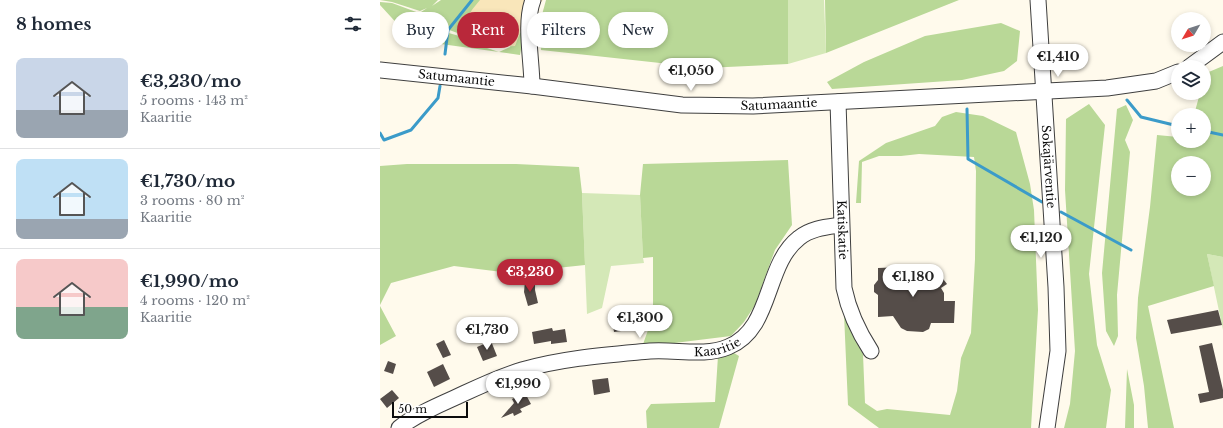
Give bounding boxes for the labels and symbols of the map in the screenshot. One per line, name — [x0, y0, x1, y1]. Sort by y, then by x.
north arrow — [1171, 12, 1211, 52]
pin: €1,410 — [1025, 44, 1091, 78]
pin: €1,050 — [658, 58, 724, 92]
street label: Satumaantie — [418, 66, 496, 89]
street label: Satumaantie — [740, 95, 818, 113]
street label: Sokajärventie — [1039, 125, 1059, 209]
street label: Katiskatie — [834, 200, 851, 260]
pin: €1,120 — [1008, 225, 1074, 259]
pin: €3,230 — [497, 259, 563, 293]
pin: €1,180 — [880, 264, 946, 298]
pin: €1,300 — [607, 305, 673, 339]
pin: €1,730 — [454, 317, 520, 351]
street label: Kaaritie — [694, 334, 744, 359]
pin: €1,990 — [485, 371, 551, 405]
scale bar — [392, 400, 468, 419]

